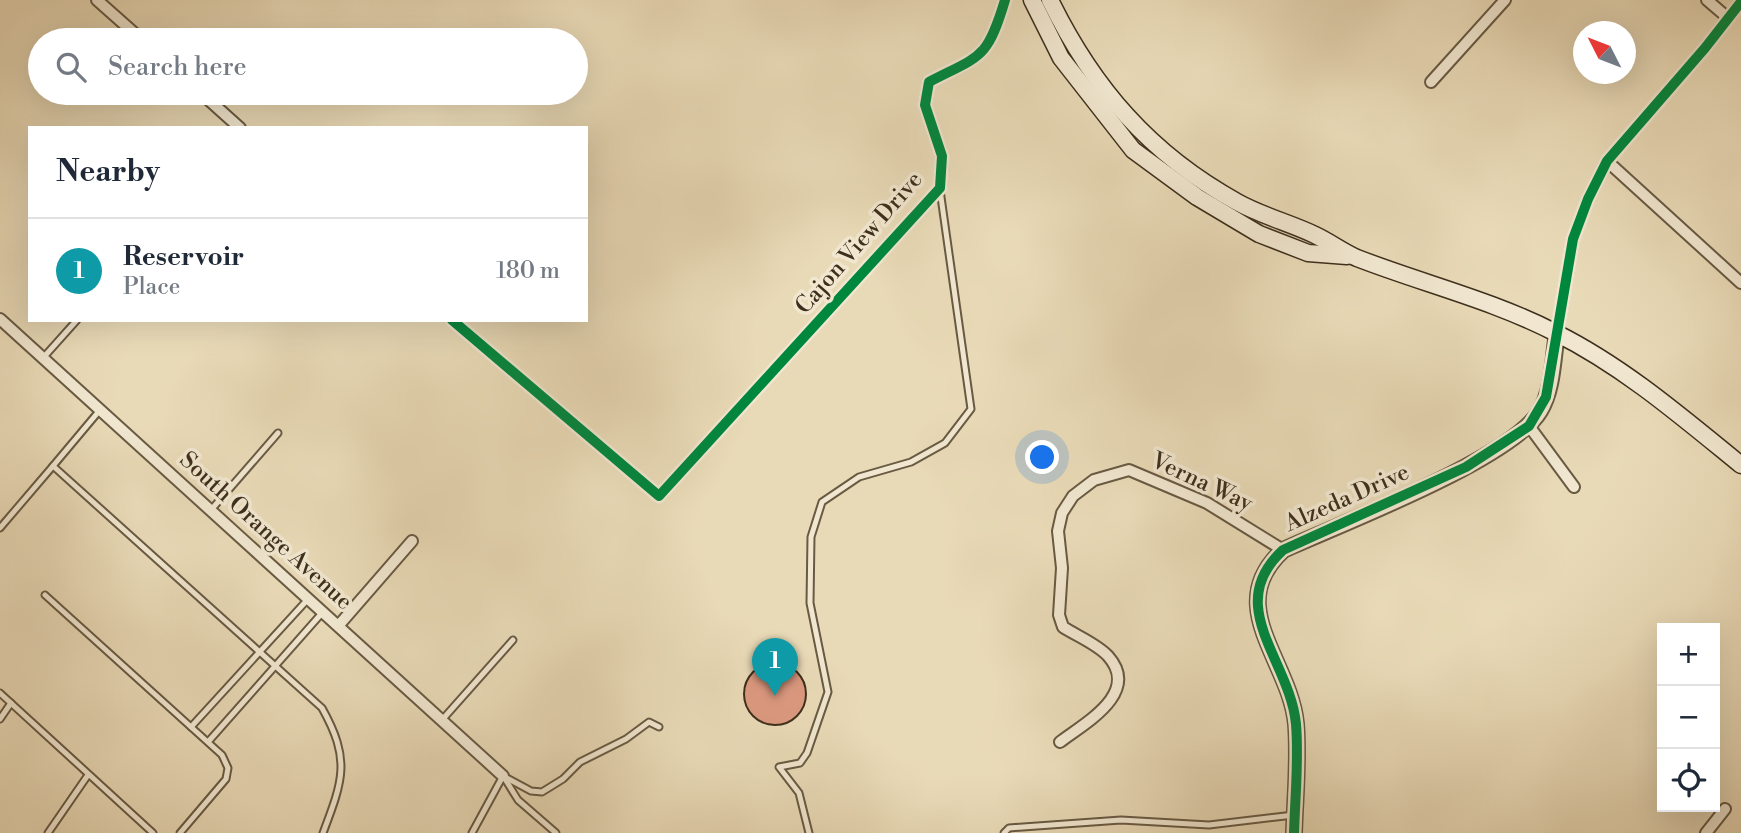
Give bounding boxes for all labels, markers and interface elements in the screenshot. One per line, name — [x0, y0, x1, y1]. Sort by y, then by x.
north arrow — [1573, 21, 1636, 84]
search box — [28, 28, 588, 105]
icon: search — [52, 48, 90, 86]
text: Search here — [108, 51, 247, 83]
text: Nearby — [56, 153, 160, 191]
street label: Cajon View Drive — [790, 166, 928, 320]
text: Reservoir — [123, 241, 244, 273]
text: 1 — [73, 257, 85, 285]
text: 180 m — [496, 257, 560, 285]
text: Place — [123, 273, 180, 301]
your location — [1025, 440, 1059, 474]
street label: South Orange Avenue — [174, 446, 358, 616]
street label: Verna Way — [1146, 446, 1258, 518]
street label: Alzeda Drive — [1280, 458, 1414, 538]
map controls — [1657, 623, 1720, 812]
button: + — [1657, 623, 1720, 686]
pin: 1 — [752, 638, 798, 696]
button: − — [1657, 686, 1720, 749]
button: locate — [1657, 749, 1720, 812]

